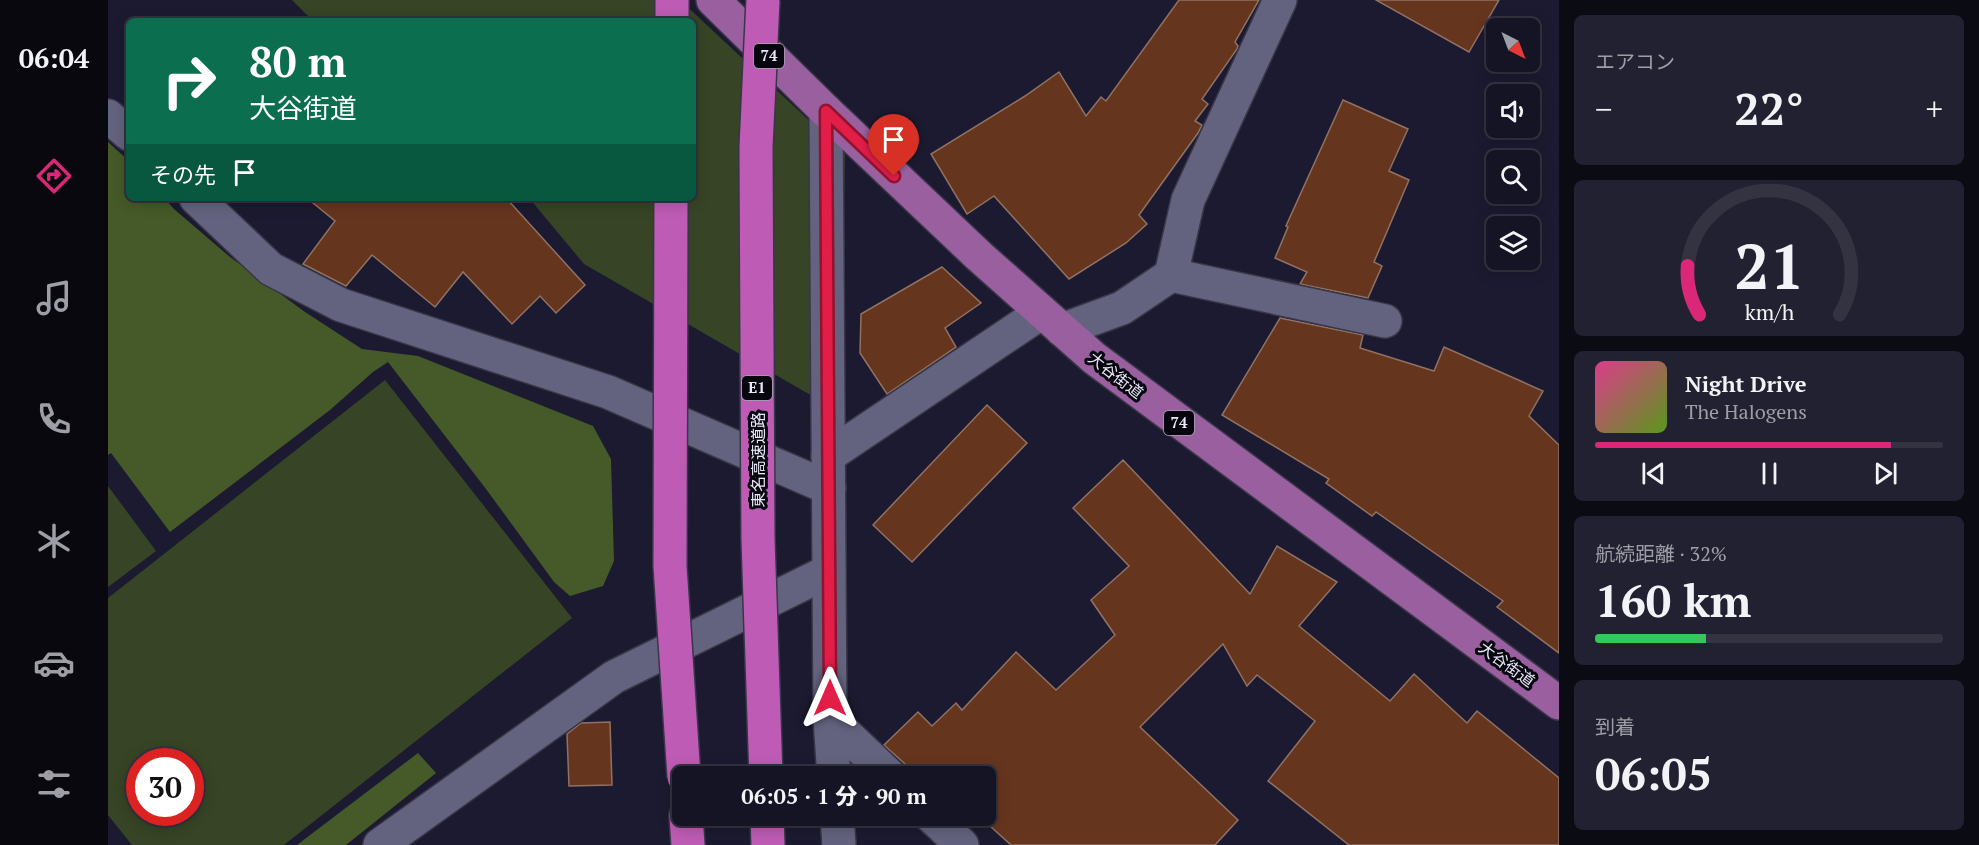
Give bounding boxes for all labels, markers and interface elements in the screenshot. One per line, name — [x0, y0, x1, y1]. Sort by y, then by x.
north arrow — [1486, 18, 1540, 72]
map controls — [1486, 18, 1540, 270]
text: 80 m — [249, 33, 347, 89]
text: 06:04 — [19, 40, 89, 76]
icon: right — [150, 42, 228, 120]
road number: 74 — [754, 44, 784, 68]
text: エアコン — [1595, 48, 1675, 75]
text: 22° — [1734, 78, 1804, 138]
button: sound — [1486, 84, 1540, 138]
text: − — [1595, 87, 1613, 130]
text: + — [1925, 87, 1943, 130]
text: 大谷街道 — [249, 90, 357, 126]
pin — [868, 114, 919, 176]
icon: arrive — [877, 123, 910, 156]
button: search — [1486, 150, 1540, 204]
icon: directions — [33, 155, 75, 197]
icon: arrive — [228, 156, 261, 189]
text: その先 — [150, 160, 216, 189]
button: layers — [1486, 216, 1540, 270]
text: 21 — [1734, 224, 1804, 307]
icon: music — [33, 277, 75, 319]
text: km/h — [1744, 298, 1794, 326]
street label: 大谷街道 — [1084, 347, 1148, 403]
text: Night Drive — [1685, 369, 1807, 398]
road number: E1 — [742, 376, 772, 400]
icon: phone — [33, 398, 75, 440]
text: The Halogens — [1685, 398, 1807, 425]
road number: 74 — [1164, 411, 1194, 435]
street label: 東名高速道路 — [747, 412, 769, 508]
icon: previous — [1637, 457, 1670, 490]
icon: pause — [1753, 457, 1786, 490]
icon: next — [1869, 457, 1902, 490]
icon: climate — [33, 520, 75, 562]
text: 航続距離 · 32% — [1595, 540, 1727, 567]
text: 160 km — [1595, 570, 1751, 630]
street label: 大谷街道 — [1475, 636, 1539, 692]
icon: car — [33, 642, 75, 684]
position arrow — [798, 666, 862, 730]
text: 到着 — [1595, 713, 1635, 740]
text: 06:05 — [1595, 743, 1712, 803]
speed limit sign: 30 — [126, 748, 204, 826]
icon: filters — [33, 763, 75, 805]
text: 06:05 · 1 分 · 90 m — [741, 781, 927, 810]

